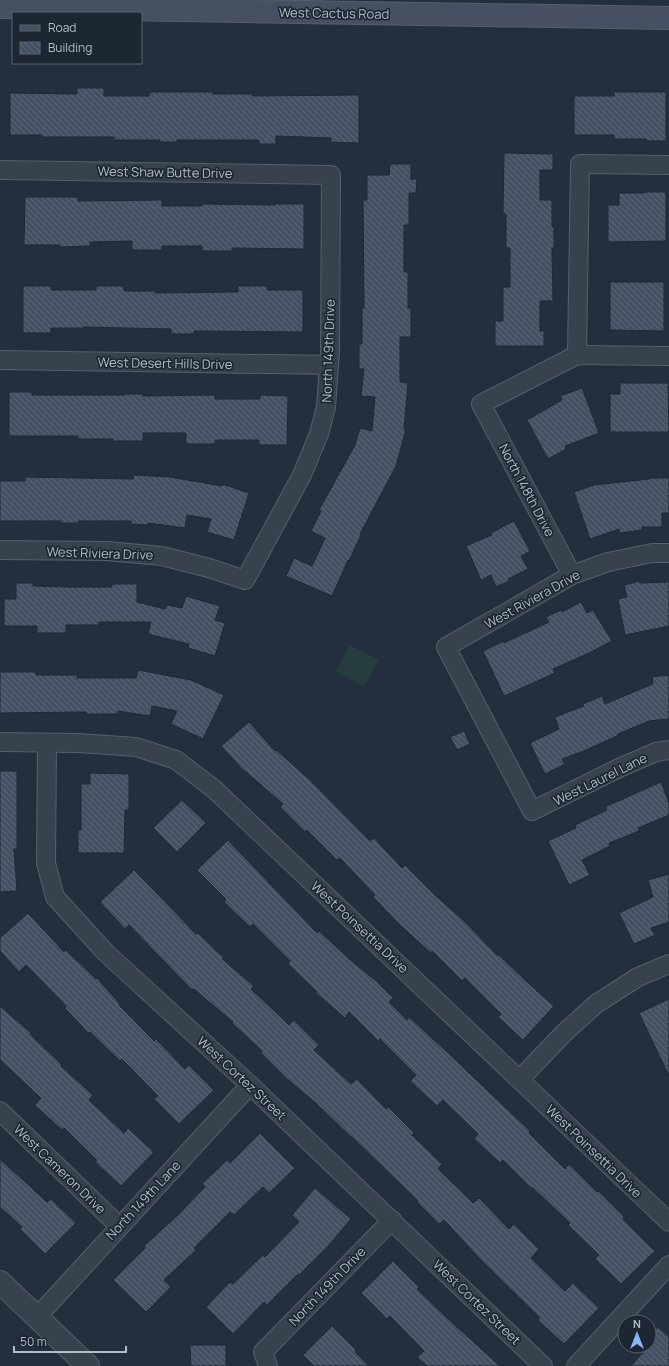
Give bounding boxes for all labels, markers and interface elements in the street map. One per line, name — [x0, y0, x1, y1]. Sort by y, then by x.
street label: West Cactus Road — [279, 3, 389, 23]
legend — [12, 12, 142, 64]
text: Road — [48, 19, 76, 36]
text: Building — [48, 39, 92, 56]
street label: West Shaw Butte Drive — [97, 162, 233, 182]
street label: North 149th Drive — [317, 299, 339, 403]
street label: West Desert Hills Drive — [98, 353, 233, 373]
street label: North 148th Drive — [495, 440, 559, 540]
street label: West Riviera Drive — [46, 542, 154, 564]
street label: West Riviera Drive — [481, 565, 583, 633]
street label: West Laurel Lane — [550, 748, 650, 809]
street label: West Poinsettia Drive — [307, 877, 413, 977]
street label: West Cortez Street — [194, 1032, 290, 1124]
street label: West Poinsettia Drive — [542, 1100, 646, 1202]
street label: West Cameron Drive — [10, 1120, 110, 1218]
street label: North 149th Lane — [102, 1156, 185, 1243]
street label: North 149th Drive — [285, 1242, 370, 1329]
street label: West Cortez Street — [429, 1255, 525, 1349]
north arrow — [617, 1314, 657, 1354]
text: N — [633, 1316, 641, 1331]
scale bar — [14, 1328, 126, 1354]
text: 50 m — [20, 1333, 47, 1350]

